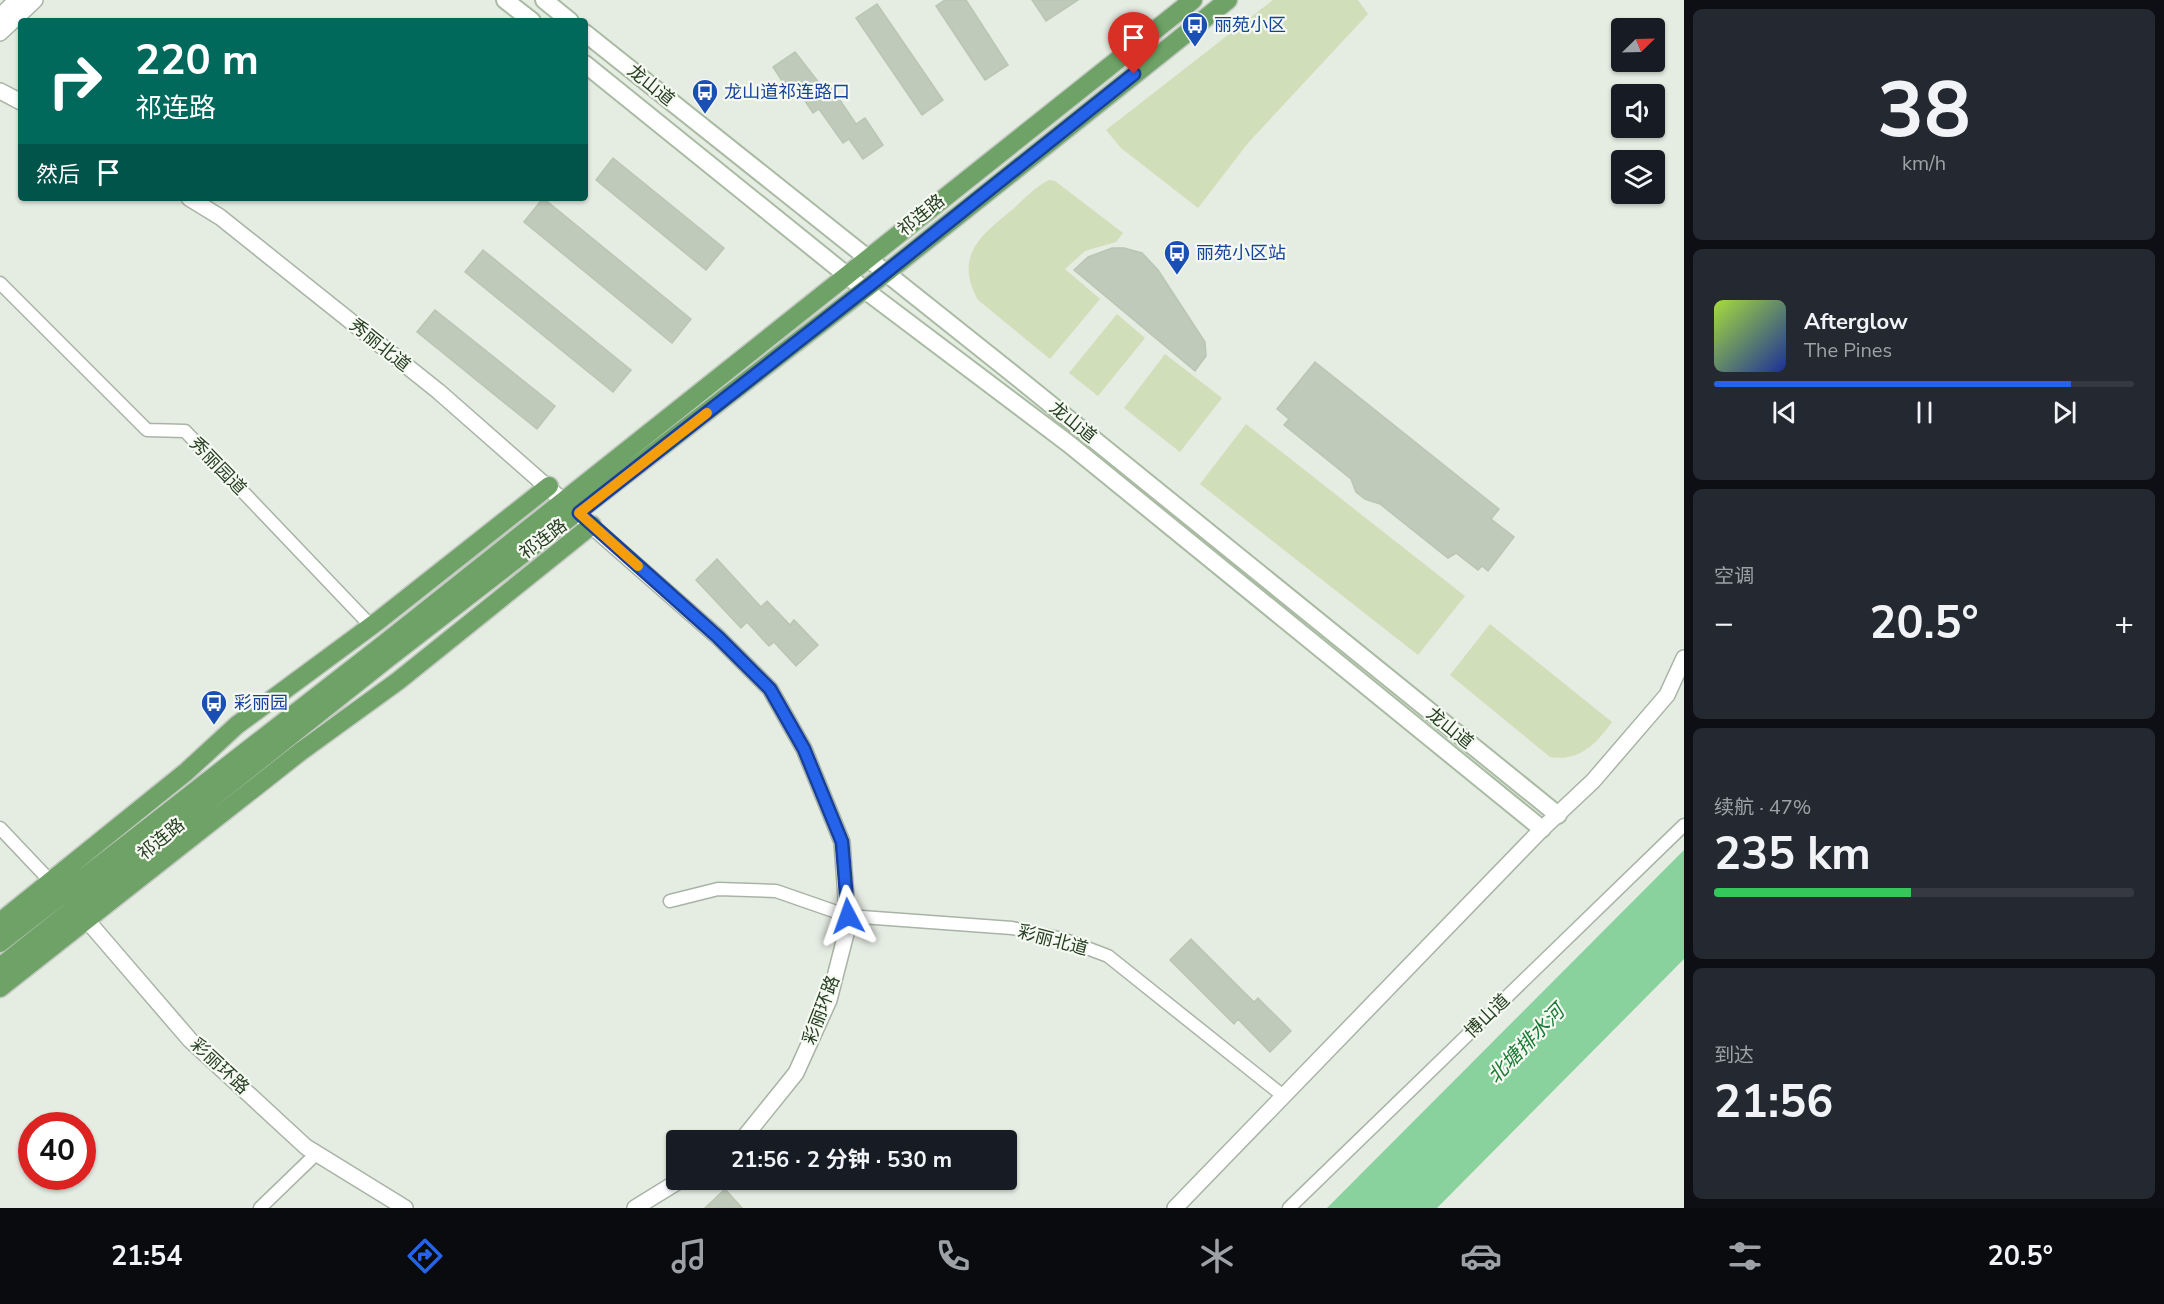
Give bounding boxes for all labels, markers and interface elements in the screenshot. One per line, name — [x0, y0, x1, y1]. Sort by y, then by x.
bus stop icon: 丽苑小区 — [1180, 10, 1210, 48]
pin — [1108, 12, 1159, 74]
place label: 丽苑小区 — [1214, 13, 1286, 37]
north arrow — [1611, 18, 1665, 72]
map controls — [1611, 18, 1665, 204]
icon: arrive — [1117, 21, 1150, 54]
text: 220 m — [135, 32, 259, 89]
icon: right — [36, 42, 114, 120]
text: 38 — [1877, 57, 1971, 164]
street label: 龙山道 — [622, 59, 680, 111]
bus stop icon: 龙山道祁连路口 — [690, 77, 720, 115]
place label: 龙山道祁连路口 — [724, 80, 850, 104]
button: sound — [1611, 84, 1665, 138]
text: 祁连路 — [135, 90, 216, 127]
button: layers — [1611, 150, 1665, 204]
text: km/h — [1902, 150, 1946, 177]
icon: arrive — [92, 156, 125, 189]
text: 然后 — [36, 160, 80, 190]
street label: 祁连路 — [892, 189, 950, 241]
bus stop icon: 丽苑小区站 — [1162, 238, 1192, 276]
place label: 丽苑小区站 — [1196, 241, 1286, 265]
text: Afterglow — [1804, 307, 1908, 337]
street label: 秀丽北道 — [344, 313, 416, 377]
text: The Pines — [1804, 337, 1892, 364]
street label: 龙山道 — [1044, 396, 1102, 448]
icon: previous — [1768, 396, 1801, 429]
icon: pause — [1908, 396, 1941, 429]
icon: next — [2048, 396, 2081, 429]
street label: 秀丽园道 — [184, 432, 252, 500]
street label: 祁连路 — [514, 513, 572, 565]
text: 空调 — [1714, 563, 1754, 590]
text: 20.5° — [1869, 593, 1979, 654]
text: − — [1714, 601, 1734, 646]
text: + — [2114, 601, 2134, 646]
bus stop icon: 彩丽园 — [199, 688, 229, 726]
place label: 彩丽园 — [234, 691, 288, 715]
street label: 龙山道 — [1421, 702, 1479, 754]
text: 续航 · 47% — [1714, 794, 1811, 821]
street label: 祁连路 — [132, 813, 190, 865]
text: 235 km — [1714, 824, 1871, 885]
position arrow — [816, 884, 880, 948]
street label: 彩丽北道 — [1015, 919, 1091, 961]
street label: 彩丽环路 — [797, 972, 845, 1048]
street label: 博山道 — [1459, 989, 1515, 1043]
water label: 北塘排水河 — [1482, 996, 1573, 1089]
street label: 彩丽环路 — [185, 1033, 255, 1099]
text: 到达 — [1714, 1042, 1754, 1069]
text: 21:56 — [1714, 1072, 1833, 1133]
speed limit sign: 40 — [18, 1112, 96, 1190]
text: 21:56 · 2 分钟 · 530 m — [731, 1145, 952, 1175]
icon: directions — [404, 1235, 446, 1277]
icon: music — [668, 1235, 710, 1277]
icon: phone — [932, 1235, 974, 1277]
icon: climate — [1196, 1235, 1238, 1277]
icon: car — [1460, 1235, 1502, 1277]
icon: filters — [1724, 1235, 1766, 1277]
text: 21:54 — [111, 1238, 182, 1275]
text: 20.5° — [1987, 1238, 2053, 1275]

